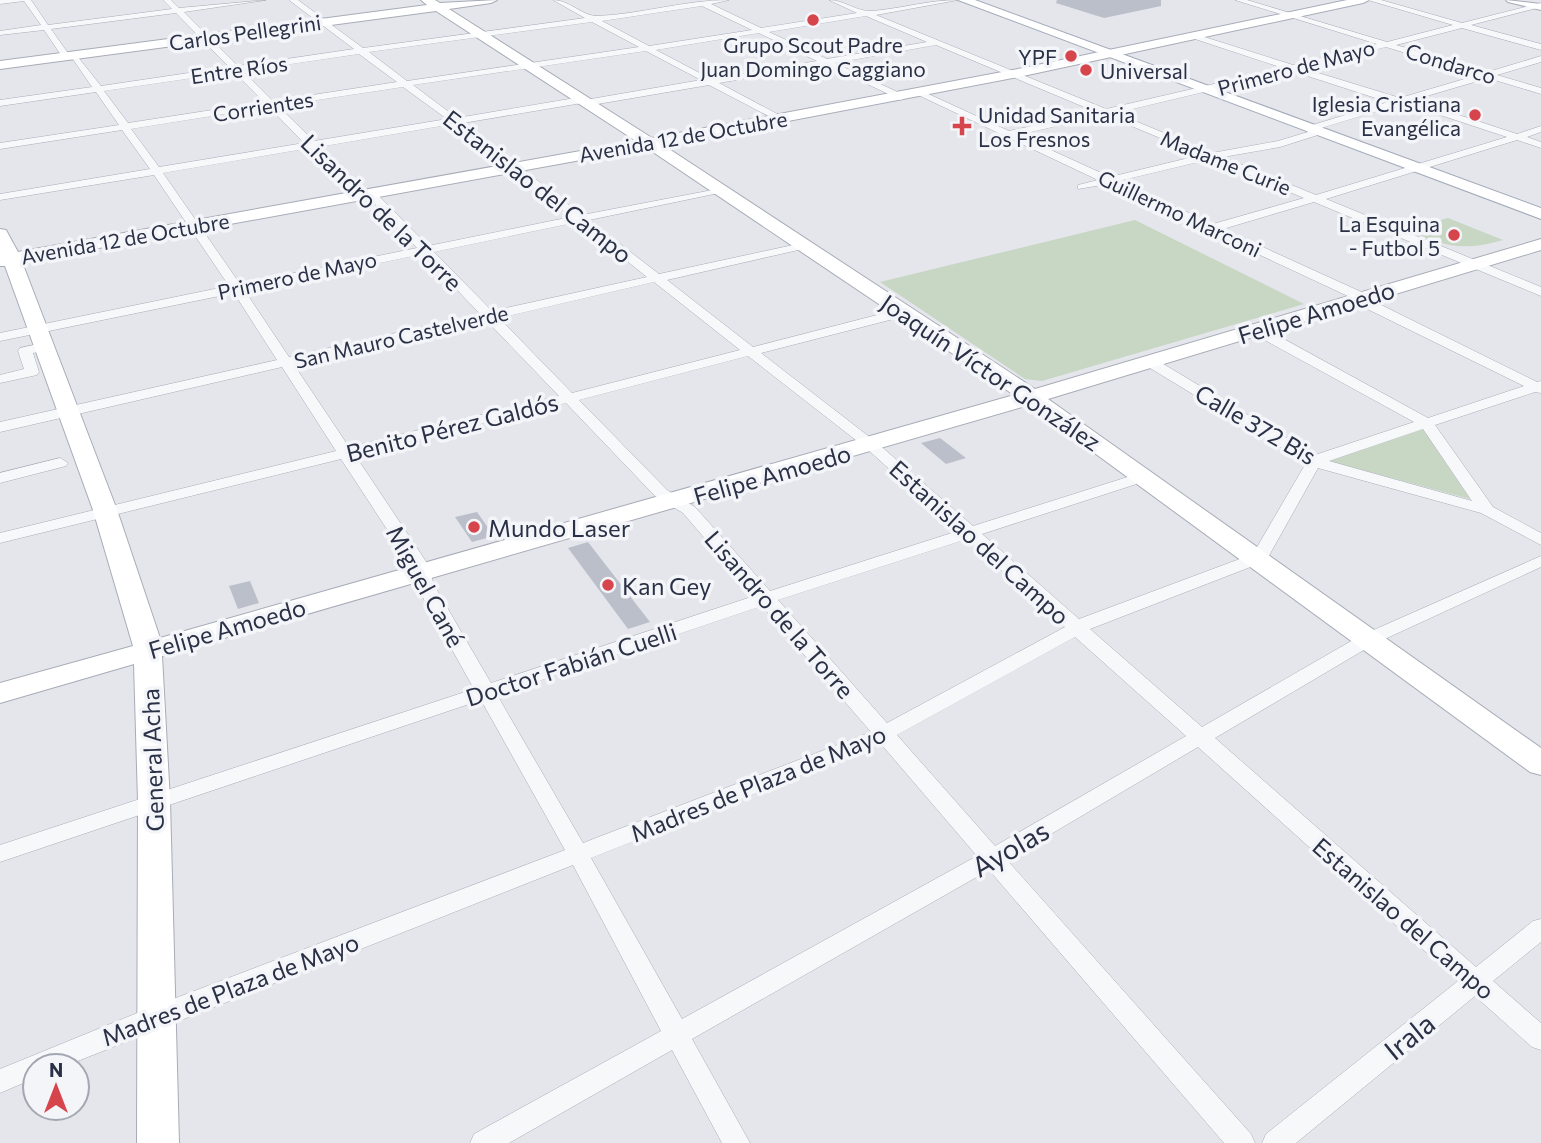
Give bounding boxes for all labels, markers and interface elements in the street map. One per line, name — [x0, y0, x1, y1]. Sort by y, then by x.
street label: Carlos Pellegrini — [167, 9, 323, 55]
marker: Grupo Scout Padre Juan Domingo Caggiano — [805, 12, 821, 28]
place label: Grupo Scout Padre Juan Domingo Caggiano — [700, 32, 926, 81]
street label: Primero de Mayo — [1215, 34, 1377, 100]
street label: Condarco — [1403, 37, 1499, 89]
place label: YPF — [1018, 44, 1057, 69]
marker: YPF — [1063, 48, 1079, 64]
street label: Entre Ríos — [189, 50, 289, 88]
place label: Universal — [1100, 58, 1188, 83]
marker: Universal — [1078, 62, 1094, 78]
street label: Corrientes — [211, 86, 315, 126]
place label: Iglesia Cristiana Evangélica — [1312, 91, 1461, 140]
place label: Unidad Sanitaria Los Fresnos — [978, 102, 1135, 151]
street label: Estanislao del Campo — [438, 103, 638, 269]
street label: Avenida 12 de Octubre — [577, 105, 789, 167]
marker: Iglesia Cristiana Evangélica — [1467, 107, 1483, 123]
marker: Unidad Sanitaria Los Fresnos — [952, 116, 972, 136]
street label: Madame Curie — [1157, 124, 1295, 200]
street label: Lisandro de la Torre — [295, 128, 469, 296]
street label: Guillermo Marconi — [1095, 164, 1265, 262]
street label: Avenida 12 de Octubre — [19, 207, 231, 269]
place label: La Esquina - Futbol 5 — [1339, 211, 1440, 260]
marker: La Esquina - Futbol 5 — [1446, 227, 1462, 243]
street label: Primero de Mayo — [215, 246, 379, 304]
street label: Felipe Amoedo — [1234, 274, 1398, 350]
street label: Joaquín Víctor González — [876, 288, 1107, 456]
street label: San Mauro Castelverde — [291, 299, 511, 373]
street label: Calle 372 Bis — [1190, 378, 1322, 470]
street label: Benito Pérez Galdós — [343, 387, 561, 467]
street label: Felipe Amoedo — [690, 438, 854, 510]
street label: Estanislao del Campo — [884, 454, 1076, 630]
place label: Mundo Laser — [488, 513, 631, 542]
marker: Mundo Laser — [466, 519, 482, 535]
street label: Miguel Cané — [381, 520, 471, 652]
street label: Lisandro de la Torre — [699, 524, 861, 704]
place label: Kan Gey — [622, 571, 711, 600]
marker: Kan Gey — [600, 577, 616, 593]
street label: Felipe Amoedo — [145, 592, 309, 664]
street label: Doctor Fabián Cuelli — [462, 616, 680, 712]
street label: General Acha — [135, 688, 169, 832]
street label: Madres de Plaza de Mayo — [626, 718, 890, 848]
street label: Ayolas — [965, 812, 1055, 884]
street label: Estanislao del Campo — [1307, 831, 1501, 1005]
street label: Madres de Plaza de Mayo — [97, 927, 363, 1051]
street label: Irala — [1377, 1005, 1441, 1067]
north arrow — [21, 1052, 91, 1122]
text: N — [49, 1058, 63, 1081]

